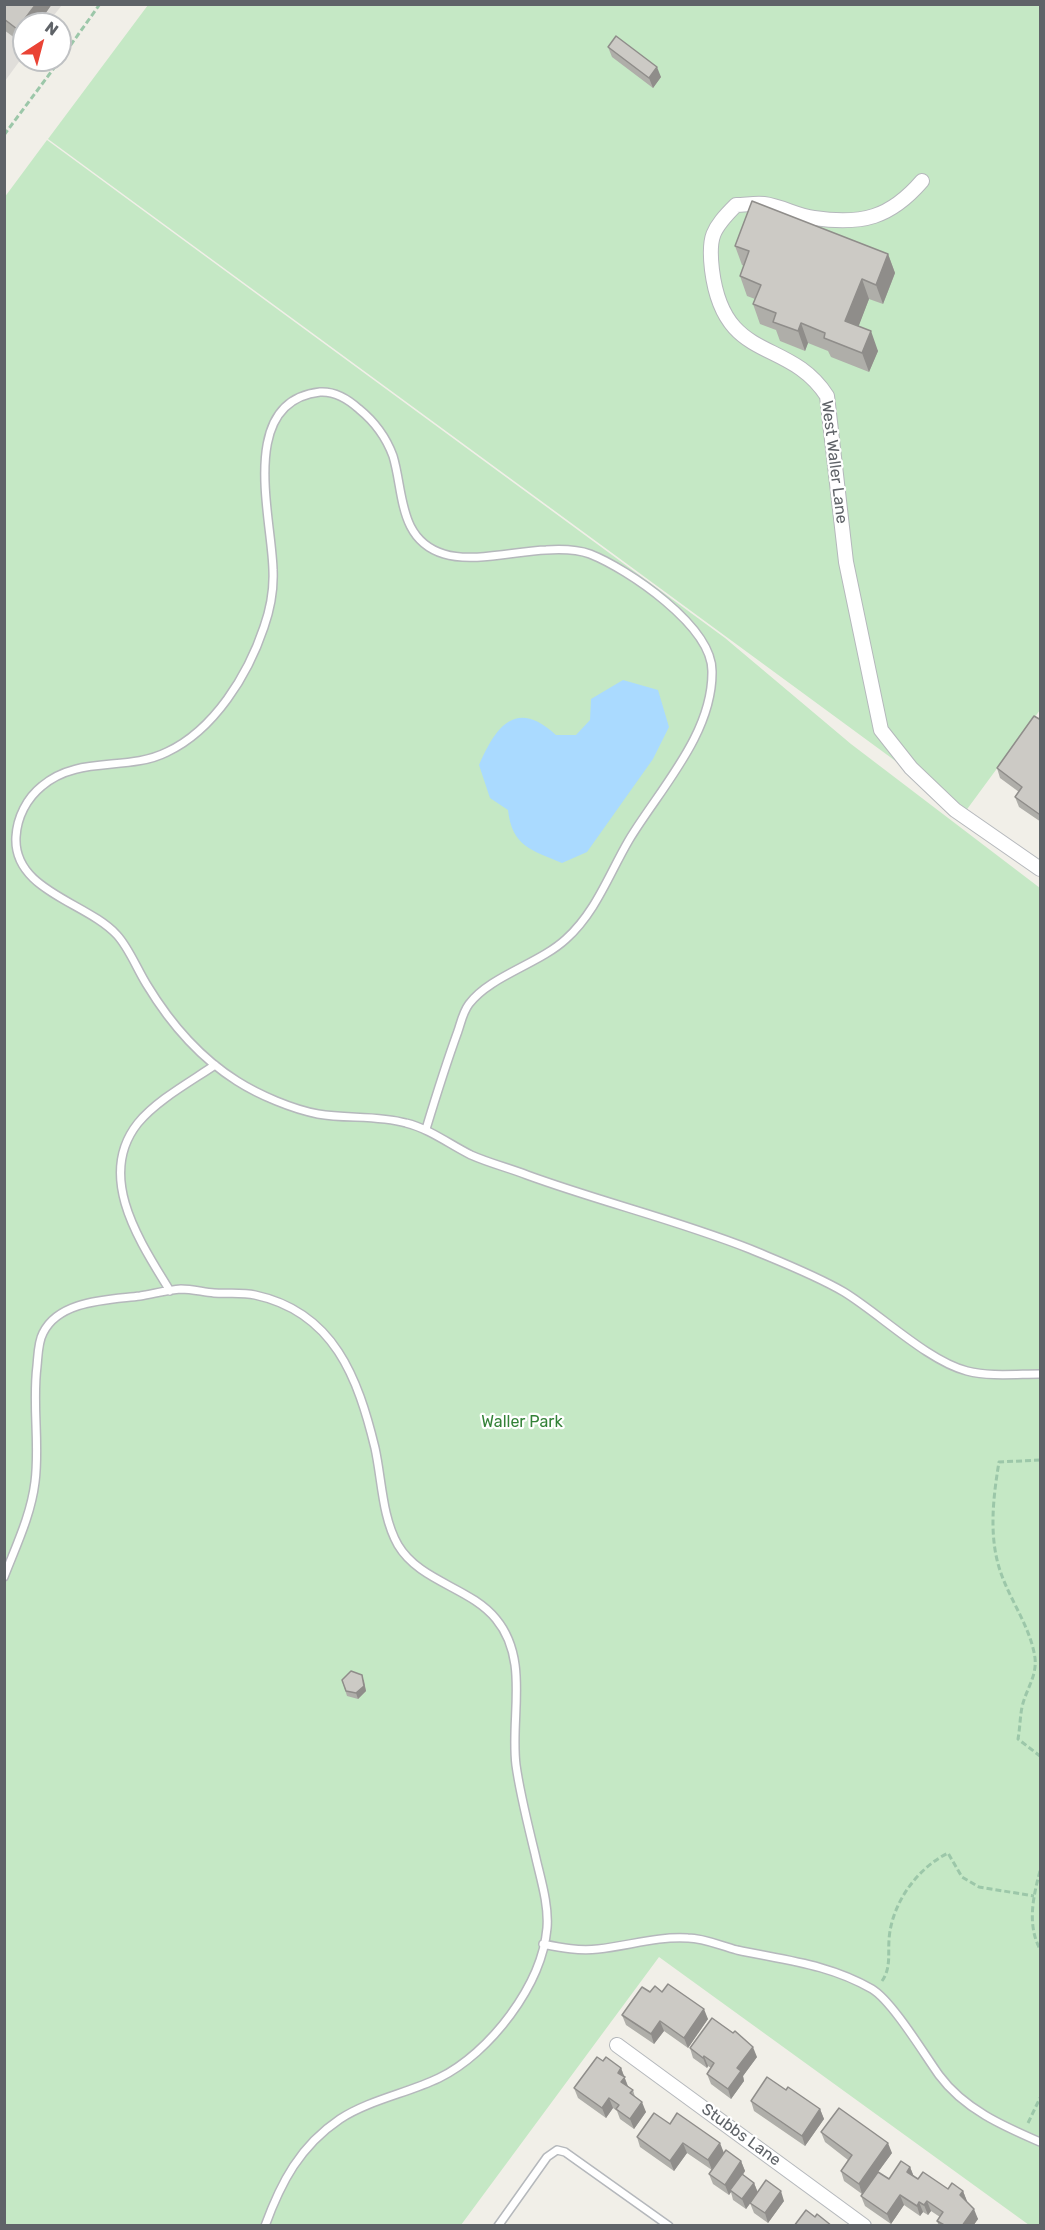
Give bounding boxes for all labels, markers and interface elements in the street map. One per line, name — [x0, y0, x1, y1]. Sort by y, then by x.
north arrow — [12, 12, 72, 72]
text: N — [41, 18, 62, 40]
street label: West Waller Lane — [817, 399, 851, 525]
park label: Waller Park — [481, 1412, 563, 1432]
street label: Stubbs Lane — [698, 2100, 784, 2170]

